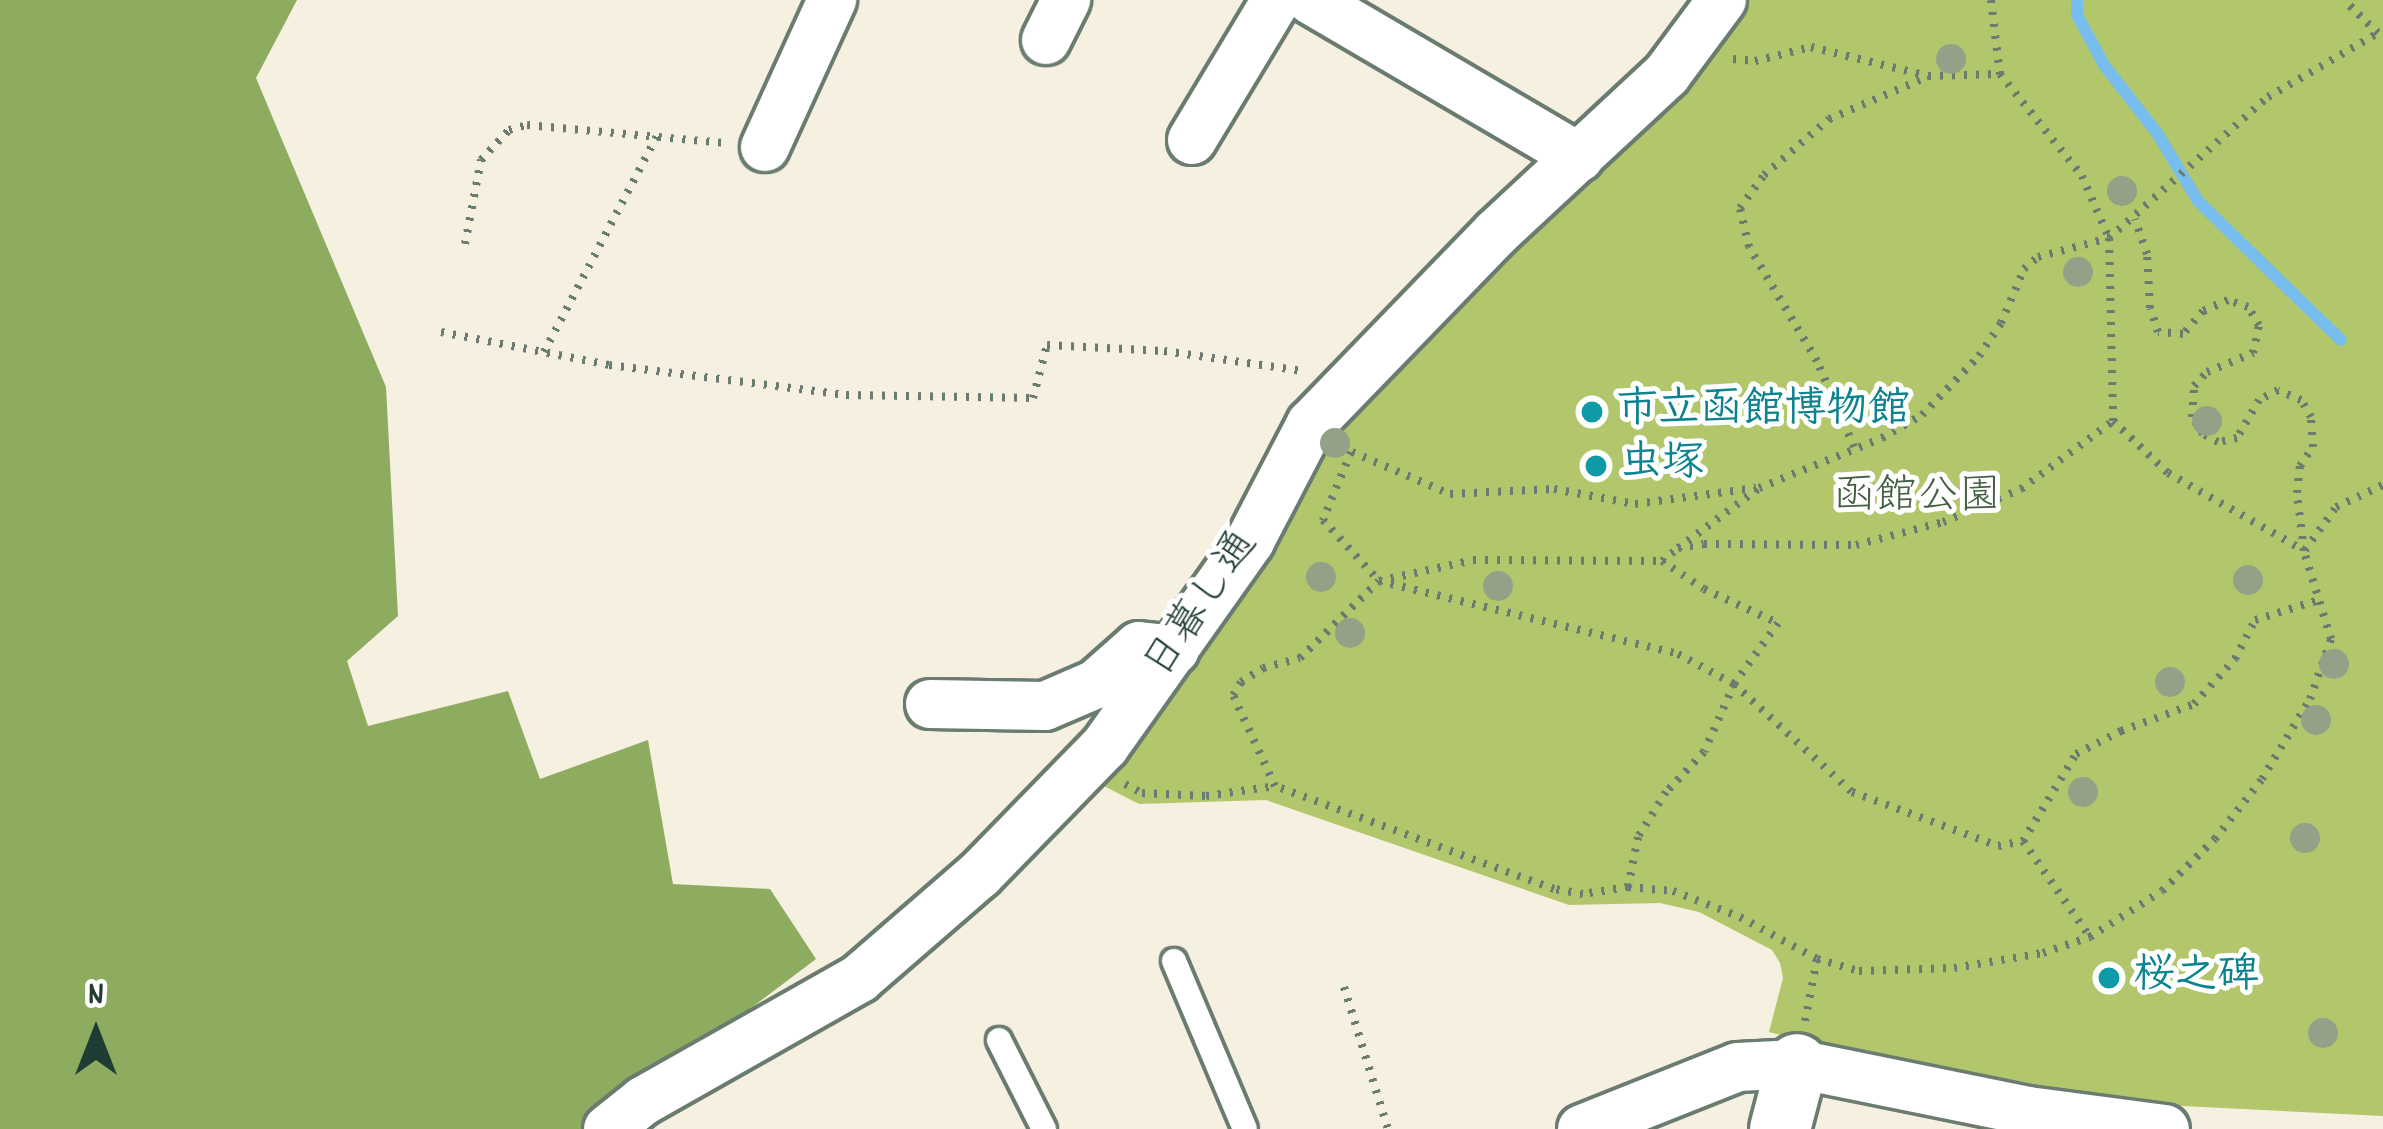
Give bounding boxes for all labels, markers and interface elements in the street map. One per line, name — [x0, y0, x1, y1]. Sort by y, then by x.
place label: 市立函館博物館 — [1616, 387, 1910, 437]
marker: 市立函館博物館 — [1579, 399, 1605, 425]
place label: 虫塚 — [1620, 441, 1704, 491]
marker: 虫塚 — [1583, 453, 1609, 479]
park label: 函館公園 — [1833, 474, 2001, 524]
street label: 日暮し通 — [1135, 522, 1271, 690]
place label: 桜之碑 — [2133, 953, 2259, 1003]
marker: 桜之碑 — [2096, 965, 2122, 991]
north arrow — [36, 973, 156, 1093]
text: N — [88, 973, 104, 1020]

